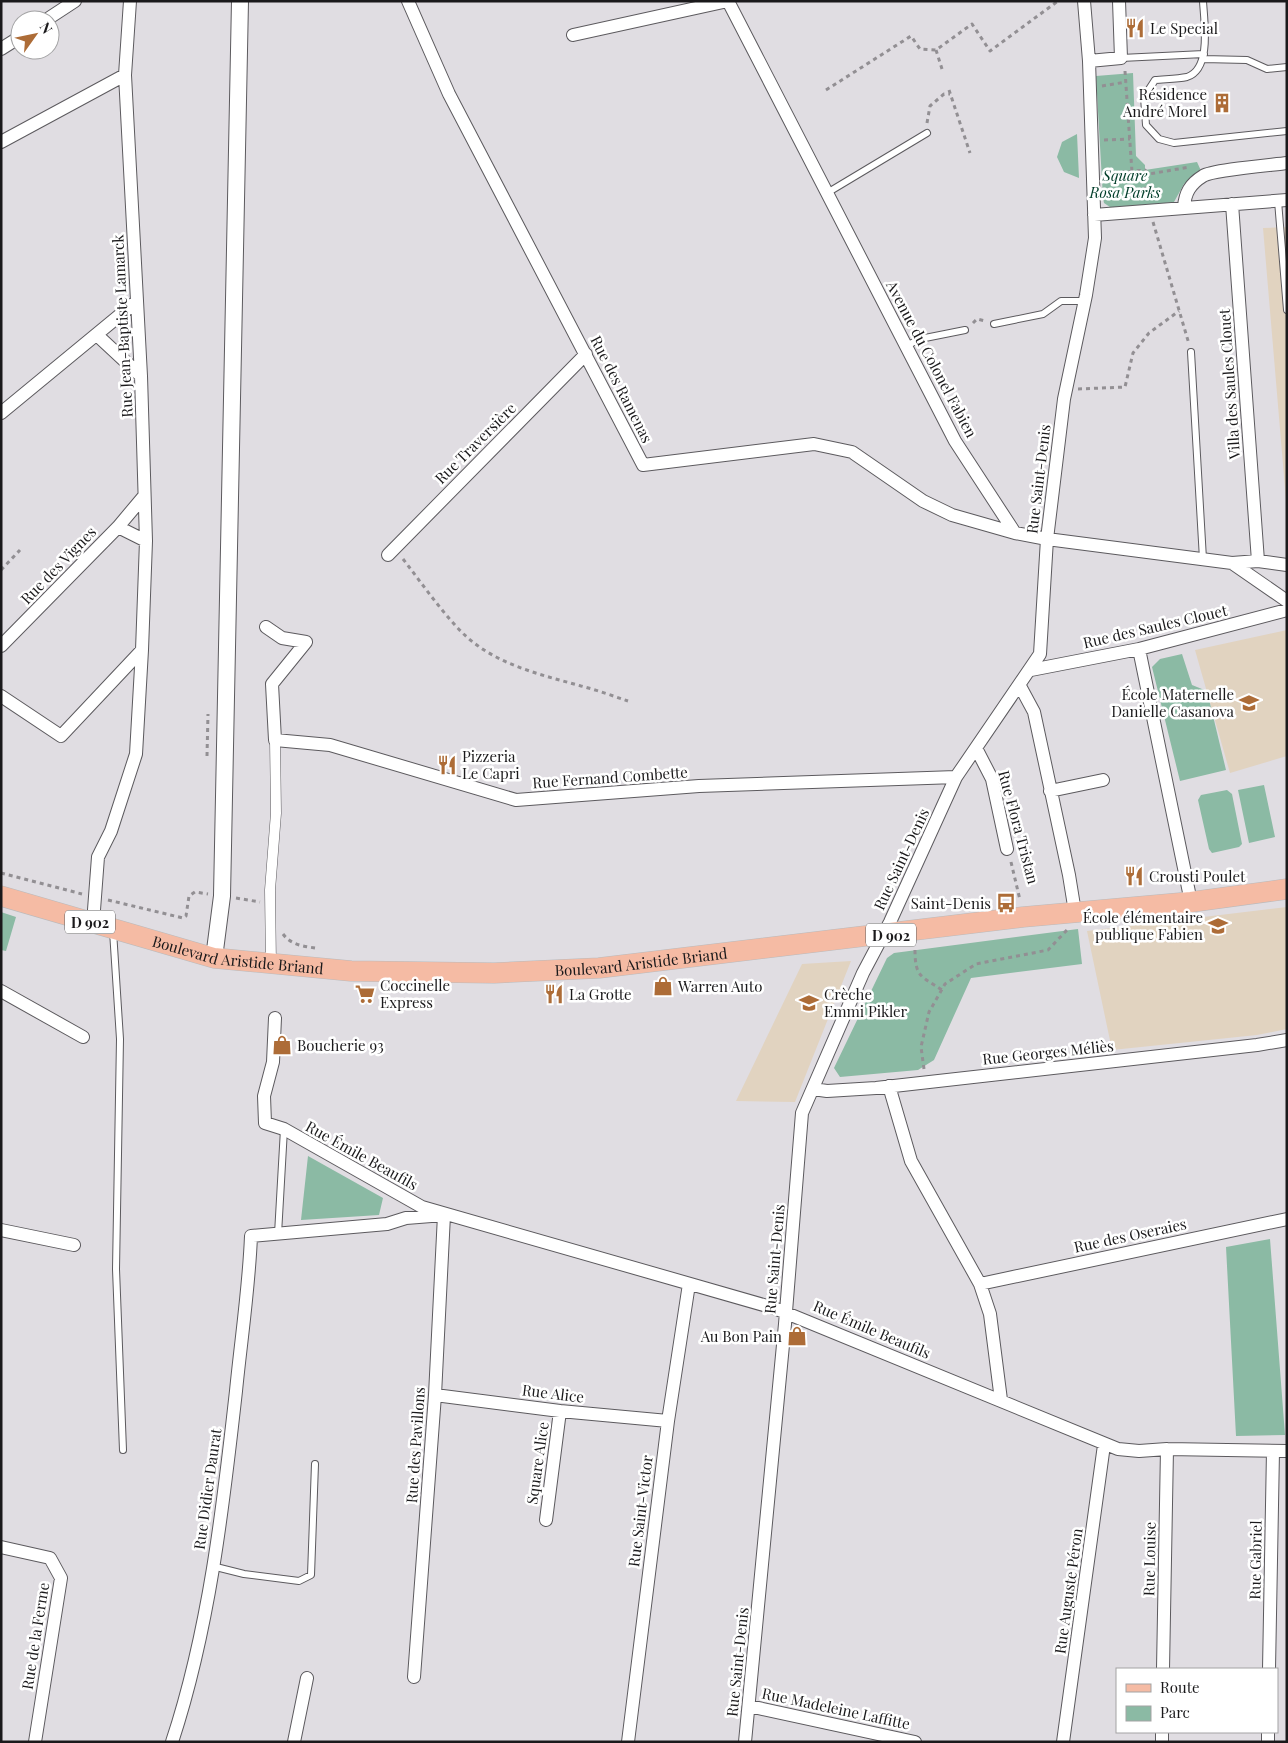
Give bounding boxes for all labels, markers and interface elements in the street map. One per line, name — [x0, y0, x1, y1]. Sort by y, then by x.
north arrow — [10, 10, 60, 60]
restaurant icon: Le Special — [1124, 17, 1146, 39]
text: N — [36, 18, 57, 37]
place label: Le Special — [1150, 18, 1218, 38]
place label: Résidence André Morel — [1122, 84, 1207, 121]
building icon: Résidence André Morel — [1211, 92, 1233, 114]
park label: Square Rosa Parks — [1089, 165, 1161, 202]
street label: Rue Jean-Baptiste Lamarck — [107, 233, 137, 418]
street label: Avenue du Colonel Fabien — [882, 276, 982, 441]
street label: Villa des Saules Clouet — [1214, 308, 1244, 461]
street label: Rue des Ramenas — [586, 332, 658, 446]
street label: Rue Traversière — [430, 398, 520, 488]
street label: Rue Saint-Denis — [1021, 423, 1055, 535]
street label: Rue des Vignes — [16, 522, 100, 608]
street label: Rue des Saules Clouet — [1081, 600, 1230, 652]
place label: École Maternelle Danielle Casanova — [1111, 684, 1235, 721]
school or university icon: École Maternelle Danielle Casanova — [1238, 692, 1260, 714]
place label: Pizzeria Le Capri — [462, 746, 520, 783]
restaurant icon: Pizzeria Le Capri — [436, 754, 458, 776]
street label: Rue Fernand Combette — [532, 762, 688, 792]
street label: Rue Flora Tristan — [994, 768, 1044, 886]
street label: Rue Saint-Denis — [869, 805, 933, 913]
restaurant icon: Crousti Poulet — [1123, 865, 1145, 887]
place label: Crousti Poulet — [1149, 866, 1246, 886]
bus stop icon: Saint-Denis — [995, 892, 1017, 914]
place label: Saint-Denis — [911, 893, 991, 913]
place label: École élémentaire publique Fabien — [1083, 907, 1203, 944]
road number: D 902 — [65, 910, 115, 934]
school or university icon: École élémentaire publique Fabien — [1207, 915, 1229, 937]
road number: D 902 — [866, 924, 916, 946]
street label: Boulevard Aristide Briand — [150, 931, 325, 978]
street label: Boulevard Aristide Briand — [554, 943, 729, 980]
place label: Coccinelle Express — [380, 975, 450, 1012]
shop icon: Warren Auto — [652, 975, 674, 997]
place label: Warren Auto — [677, 976, 762, 996]
supermarket icon: Coccinelle Express — [354, 983, 376, 1005]
restaurant icon: La Grotte — [543, 983, 565, 1005]
place label: La Grotte — [569, 984, 632, 1004]
place label: Crèche Emmi Pikler — [824, 984, 908, 1021]
school or university icon: Crèche Emmi Pikler — [798, 992, 820, 1014]
shop icon: Boucherie 93 — [271, 1034, 293, 1056]
place label: Boucherie 93 — [297, 1035, 384, 1055]
street label: Rue Georges Méliès — [981, 1035, 1115, 1069]
street label: Rue Émile Beaufils — [302, 1116, 422, 1194]
street label: Rue Saint-Denis — [759, 1203, 789, 1315]
street label: Rue des Oseraies — [1072, 1213, 1188, 1257]
street label: Rue Émile Beaufils — [810, 1295, 934, 1363]
shop icon: Au Bon Pain — [786, 1325, 808, 1347]
place label: Au Bon Pain — [700, 1326, 782, 1346]
street label: Rue Alice — [521, 1379, 585, 1407]
street label: Rue des Pavillons — [401, 1386, 429, 1504]
street label: Square Alice — [521, 1421, 553, 1505]
street label: Rue Didier Daurat — [189, 1426, 226, 1551]
street label: Rue Saint-Victor — [623, 1454, 657, 1568]
street label: Rue Gabriel — [1244, 1520, 1266, 1600]
street label: Rue Louise — [1138, 1522, 1160, 1596]
street label: Rue Auguste Péron — [1049, 1527, 1087, 1655]
street label: Rue de la Ferme — [17, 1581, 53, 1691]
street label: Rue Saint-Denis — [721, 1606, 753, 1718]
legend — [1116, 1668, 1278, 1733]
text: Route — [1160, 1677, 1200, 1697]
street label: Rue Madeleine Laffitte — [760, 1683, 912, 1733]
text: Parc — [1160, 1702, 1190, 1722]

